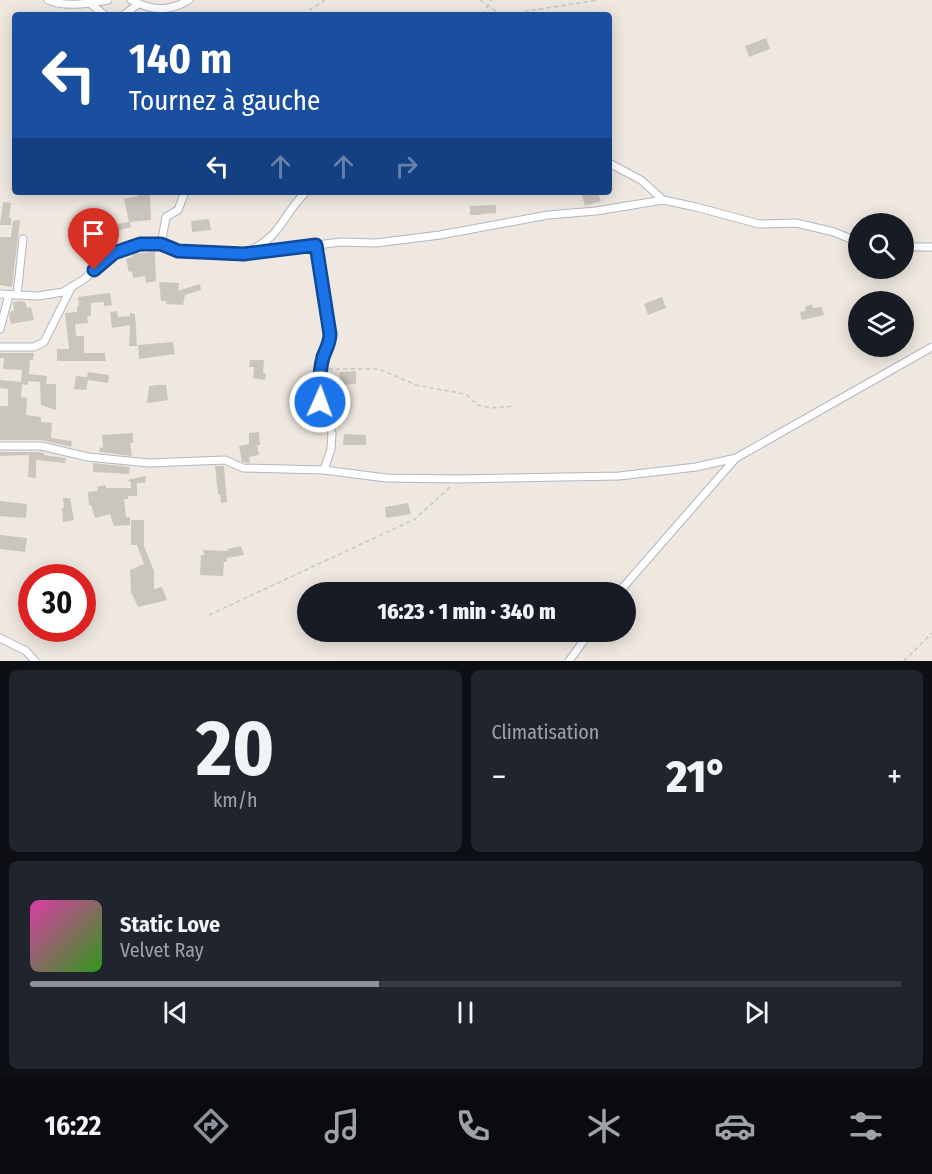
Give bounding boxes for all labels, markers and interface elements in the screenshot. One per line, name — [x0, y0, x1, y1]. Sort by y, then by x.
text: 140 m — [129, 34, 232, 84]
icon: left — [30, 36, 108, 114]
text: Tournez à gauche — [129, 85, 320, 117]
icon: left — [201, 150, 234, 183]
icon: ahead — [264, 150, 297, 183]
icon: ahead — [327, 150, 360, 183]
icon: right — [390, 150, 423, 183]
pin — [68, 208, 119, 270]
map controls — [848, 213, 914, 357]
button: search — [848, 213, 914, 279]
icon: arrive — [77, 217, 110, 250]
button: layers — [848, 291, 914, 357]
position arrow — [288, 370, 352, 434]
speed limit sign: 30 — [18, 564, 96, 642]
text: 16:23 · 1 min · 340 m — [377, 598, 556, 625]
text: 20 — [196, 702, 275, 796]
text: Climatisation — [492, 720, 599, 744]
text: 21° — [666, 750, 727, 804]
text: − — [492, 757, 506, 797]
text: + — [887, 757, 902, 797]
text: km/h — [213, 788, 258, 812]
text: Static Love — [120, 911, 220, 938]
text: Velvet Ray — [120, 938, 204, 962]
icon: previous — [159, 996, 192, 1029]
icon: pause — [449, 996, 482, 1029]
icon: next — [740, 996, 773, 1029]
icon: directions — [190, 1105, 232, 1147]
icon: music — [321, 1105, 363, 1147]
icon: phone — [452, 1105, 494, 1147]
icon: climate — [583, 1105, 625, 1147]
icon: car — [714, 1105, 756, 1147]
icon: filters — [845, 1105, 887, 1147]
text: 16:22 — [45, 1110, 101, 1142]

